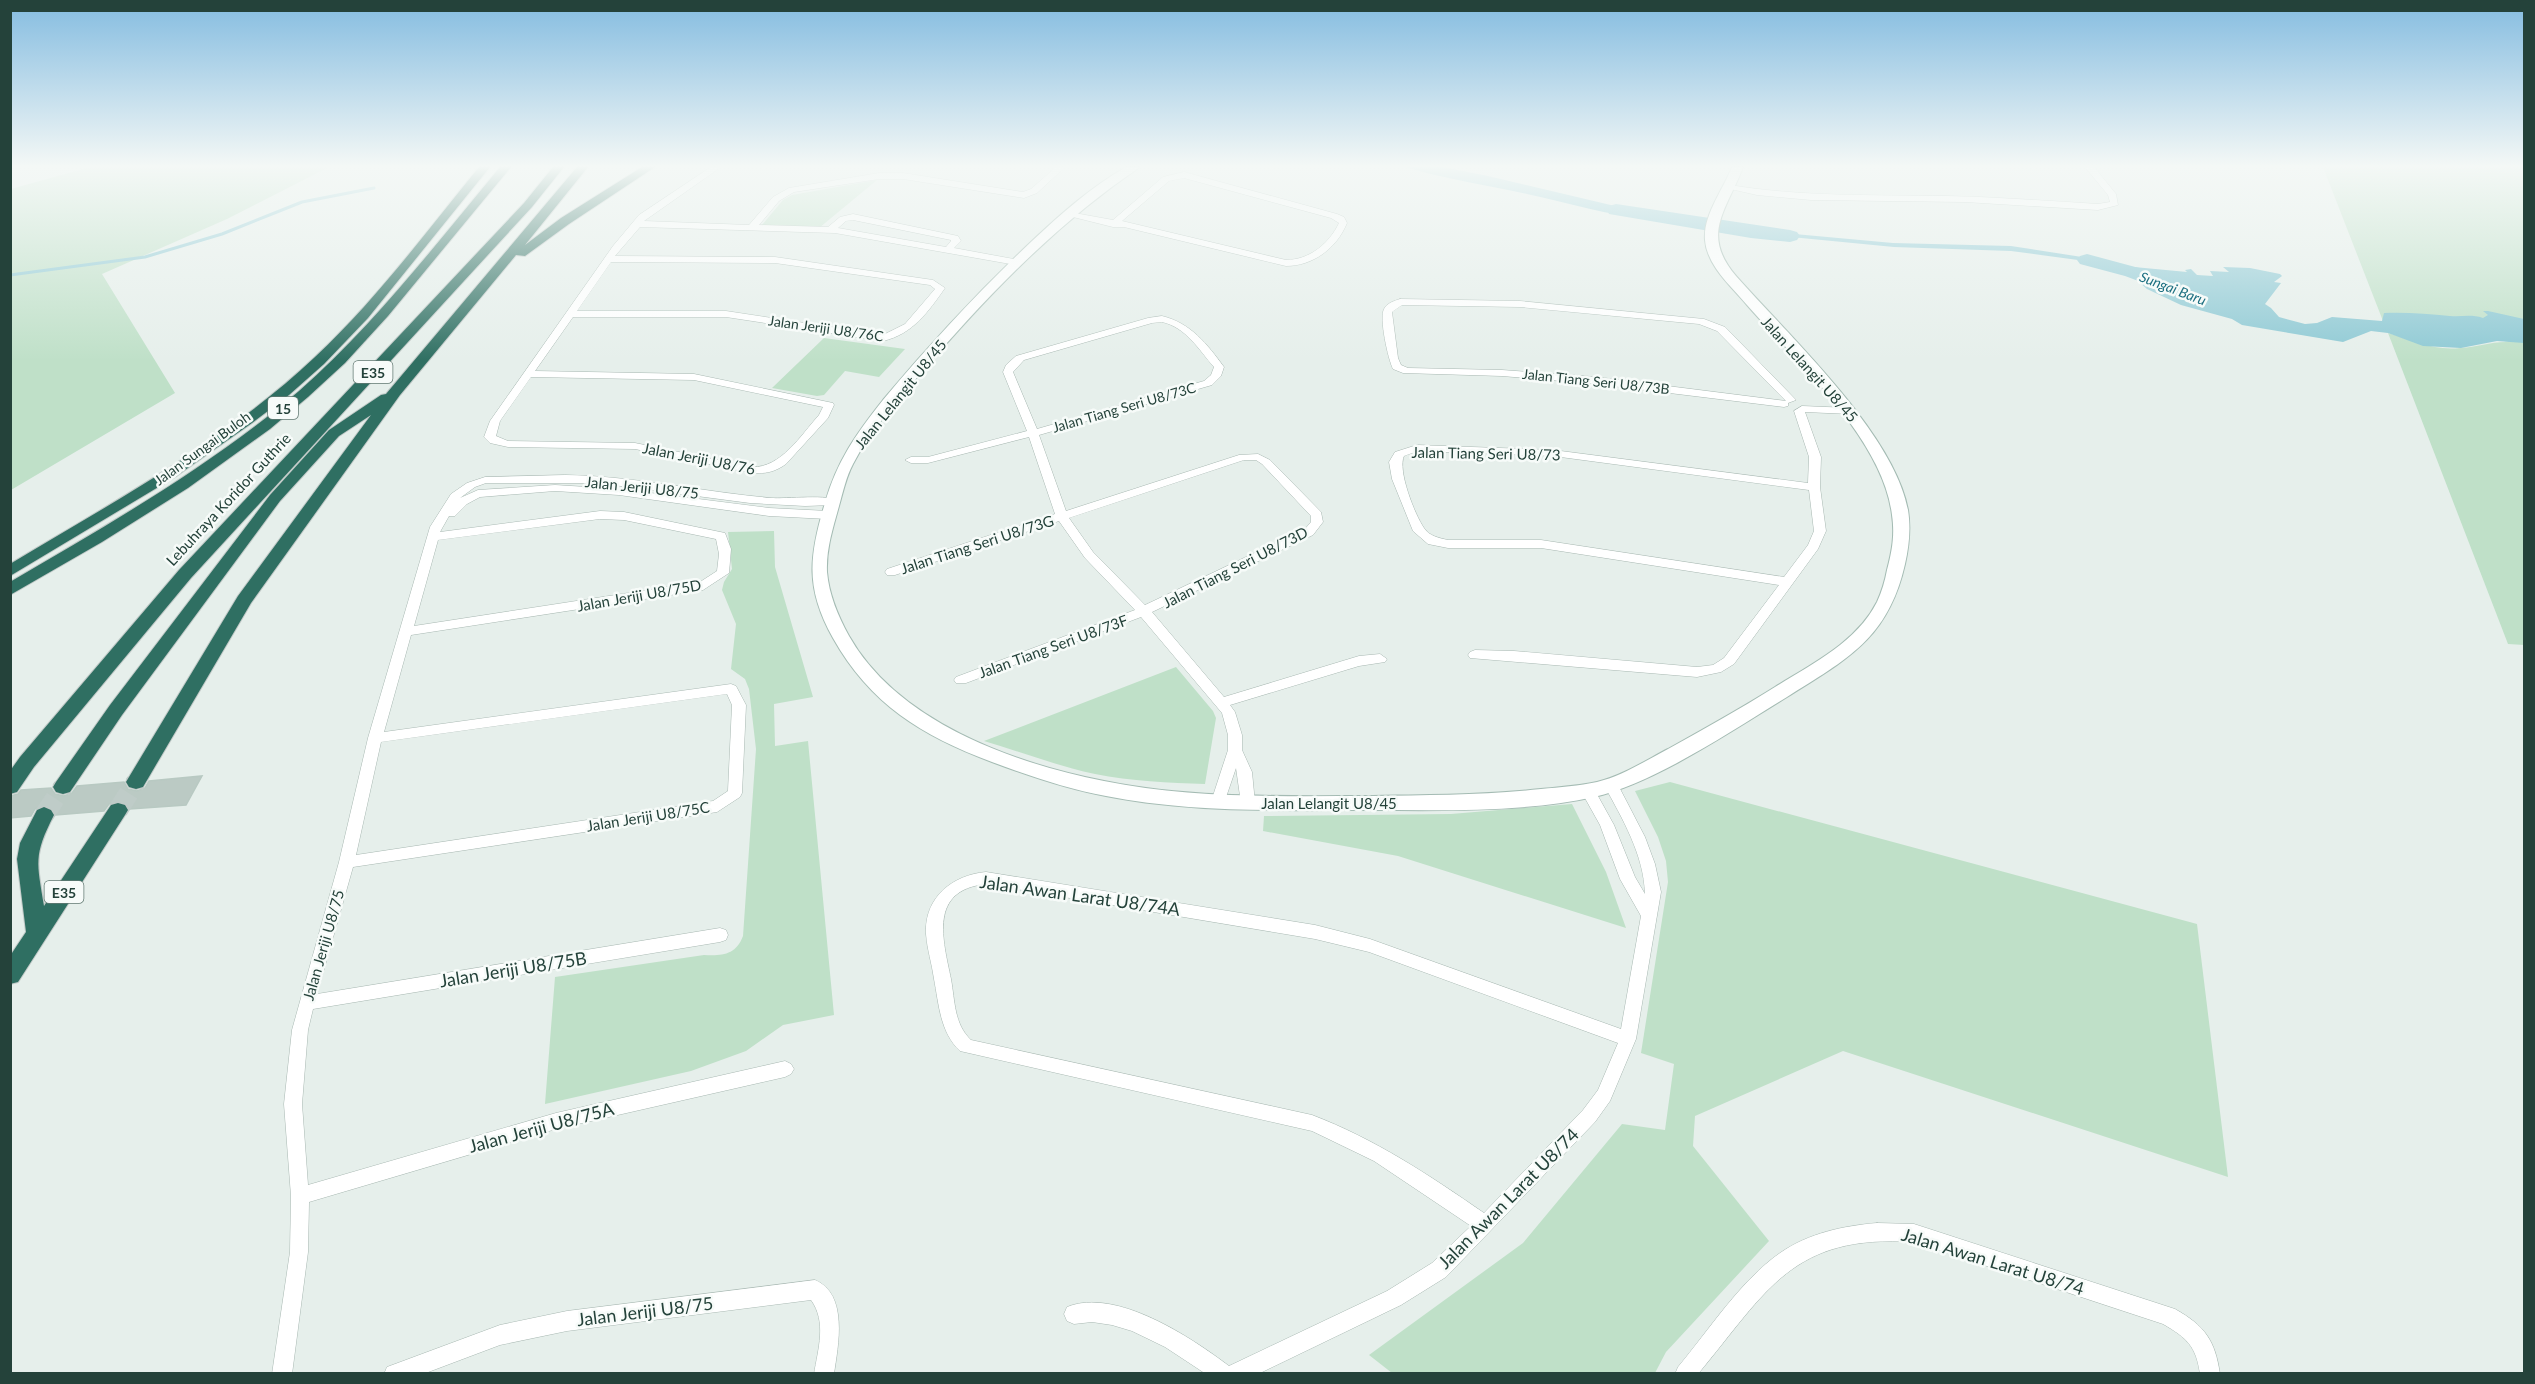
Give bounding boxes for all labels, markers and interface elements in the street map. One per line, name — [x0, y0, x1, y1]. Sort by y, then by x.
water label: Sungai Baru — [2137, 268, 2209, 308]
street label: Jalan Jeriji U8/76C — [767, 312, 885, 345]
street label: Jalan Lelangit U8/45 — [1758, 313, 1862, 425]
street label: Jalan Lelangit U8/45 — [850, 336, 950, 452]
road number: E35 — [354, 361, 392, 383]
street label: Jalan Tiang Seri U8/73B — [1521, 365, 1671, 397]
street label: Jalan Tiang Seri U8/73C — [1050, 378, 1198, 436]
road number: 15 — [268, 397, 298, 419]
street label: Jalan Sungai Buloh — [151, 408, 253, 488]
street label: Lebuhraya Koridor Guthrie — [162, 429, 294, 569]
street label: Jalan Jeriji U8/76 — [641, 438, 757, 478]
street label: Jalan Tiang Seri U8/73 — [1411, 443, 1561, 463]
street label: Jalan Jeriji U8/75 — [584, 472, 700, 502]
street label: Jalan Tiang Seri U8/73G — [898, 511, 1056, 577]
street label: Jalan Tiang Seri U8/73D — [1159, 523, 1311, 611]
street label: Jalan Jeriji U8/75D — [576, 575, 702, 615]
street label: Jalan Tiang Seri U8/73F — [976, 611, 1130, 681]
street label: Jalan Lelangit U8/45 — [1261, 794, 1397, 812]
street label: Jalan Jeriji U8/75C — [585, 797, 711, 835]
street label: Jalan Awan Larat U8/74A — [978, 870, 1182, 920]
road number: E35 — [44, 881, 84, 903]
street label: Jalan Jeriji U8/75 — [299, 888, 347, 1002]
street label: Jalan Jeriji U8/75B — [438, 946, 588, 992]
street label: Jalan Jeriji U8/75A — [466, 1097, 617, 1157]
street label: Jalan Awan Larat U8/74 — [1433, 1123, 1583, 1273]
street label: Jalan Awan Larat U8/74 — [1899, 1223, 2087, 1299]
street label: Jalan Jeriji U8/75 — [576, 1292, 714, 1330]

